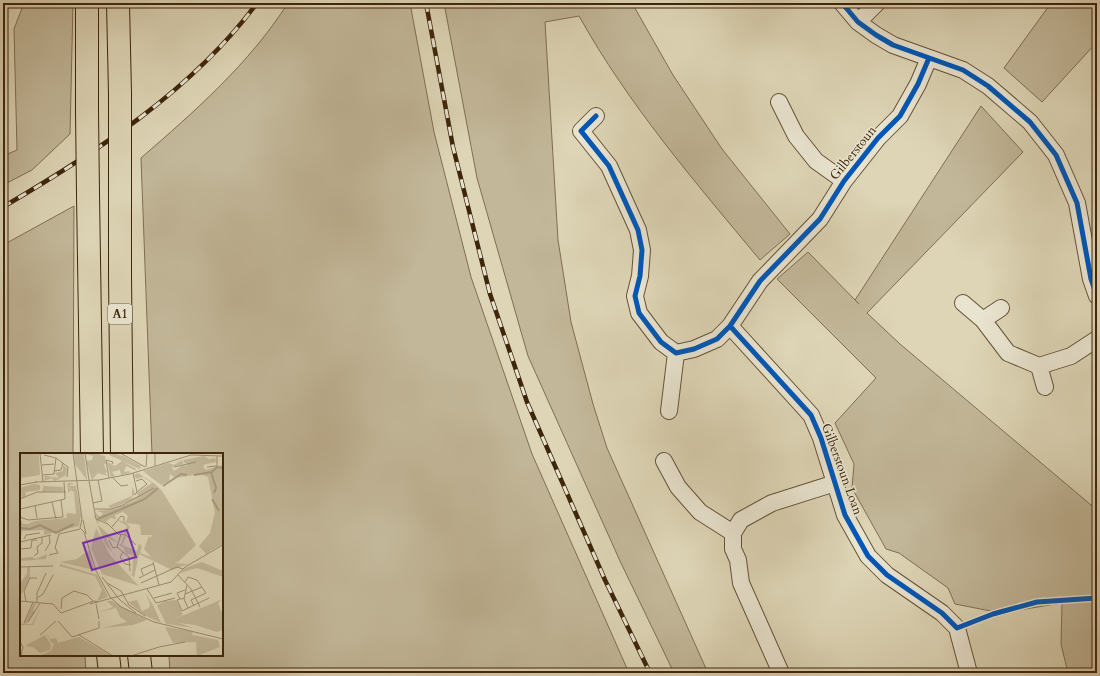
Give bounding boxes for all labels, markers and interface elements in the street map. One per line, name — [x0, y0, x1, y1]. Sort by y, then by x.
street label: Gilberstoun — [826, 122, 881, 184]
road number: A1 — [108, 304, 132, 324]
street label: Gilberstoun Loan — [817, 421, 867, 518]
inset map — [20, 453, 223, 656]

